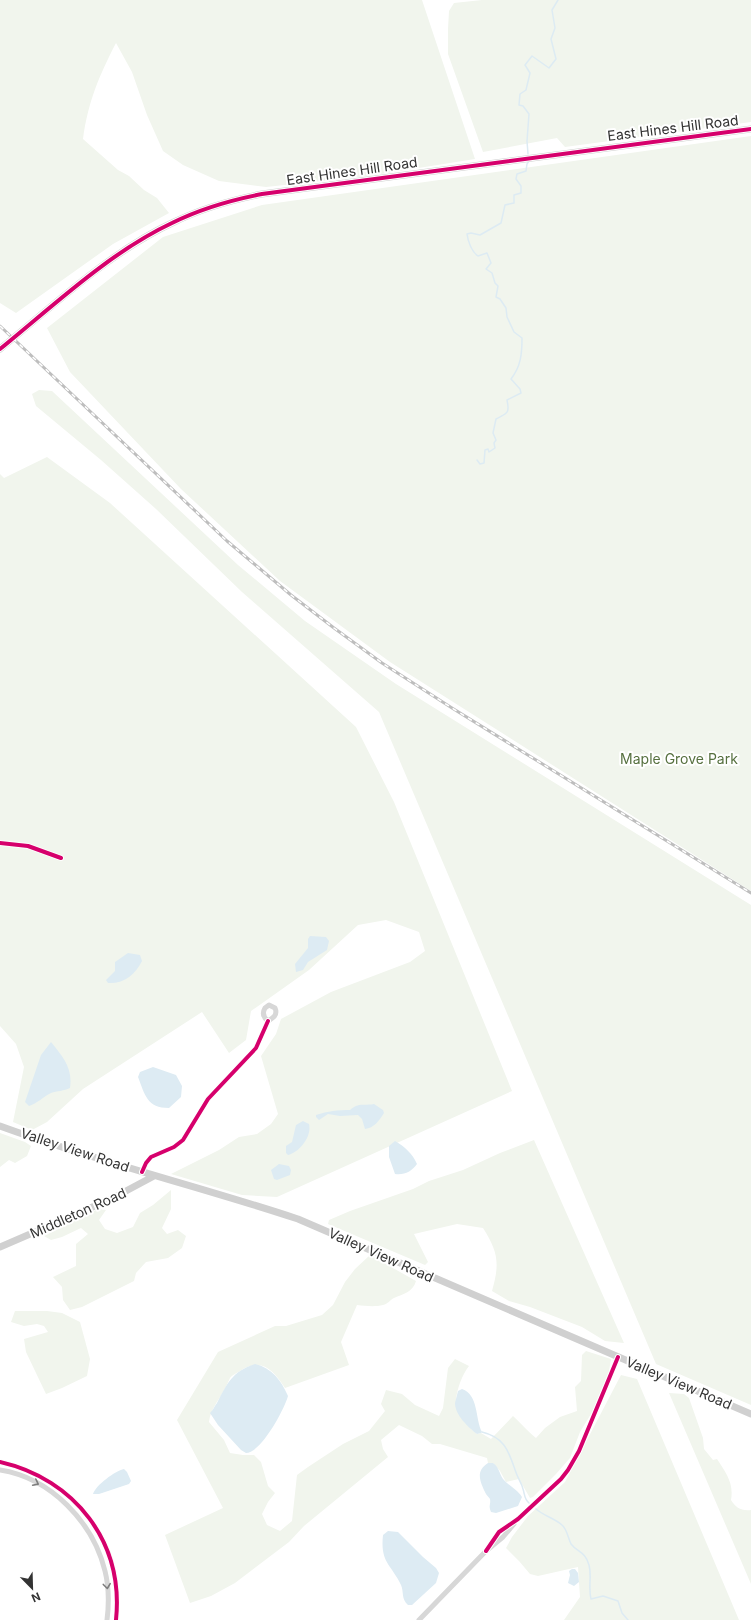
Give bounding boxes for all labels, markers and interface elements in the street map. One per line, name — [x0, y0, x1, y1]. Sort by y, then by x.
street label: East Hines Hill Road — [606, 111, 739, 144]
street label: East Hines Hill Road — [285, 153, 418, 188]
park label: Maple Grove Park — [620, 750, 738, 767]
street label: Valley View Road — [19, 1124, 132, 1175]
street label: Middleton Road — [27, 1184, 129, 1241]
street label: Valley View Road — [326, 1224, 436, 1285]
street label: Valley View Road — [624, 1353, 735, 1413]
one-way arrow — [32, 1478, 40, 1486]
north arrow — [12, 1568, 52, 1608]
one-way arrow — [102, 1583, 111, 1589]
text: N — [29, 1589, 43, 1605]

